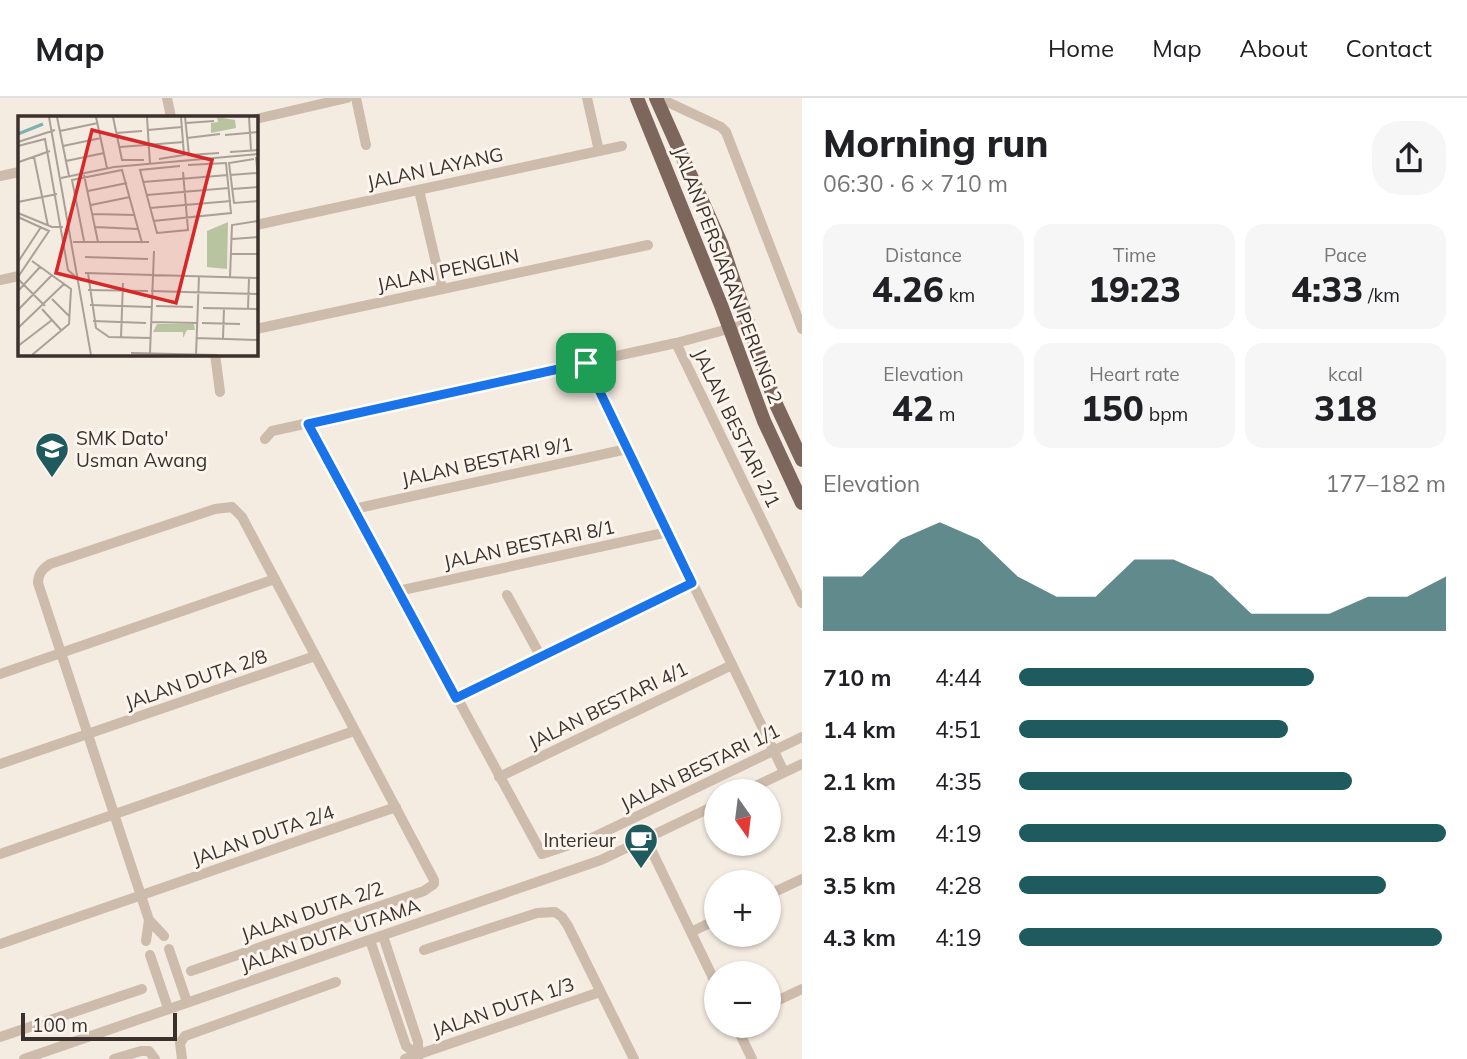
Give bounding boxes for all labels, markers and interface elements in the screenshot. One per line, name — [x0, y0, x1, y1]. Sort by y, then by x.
text: Map — [35, 28, 105, 69]
text: Home — [1048, 33, 1114, 63]
text: Map — [1152, 33, 1202, 63]
text: About — [1240, 33, 1308, 63]
text: Contact — [1346, 33, 1432, 63]
inset map — [18, 116, 257, 355]
text: Morning run — [823, 119, 1049, 167]
button: share — [1372, 121, 1446, 195]
street label: JALAN LAYANG — [365, 142, 505, 194]
street label: JALAN PERSIARAN PERLING 2 — [668, 143, 788, 407]
text: 06:30 · 6 × 710 m — [823, 169, 1008, 198]
street label: JALAN PENGLIN — [375, 243, 521, 297]
text: Distance — [885, 243, 962, 267]
text: Time — [1113, 243, 1156, 267]
text: Pace — [1324, 243, 1367, 267]
text: 4.26 — [872, 267, 944, 311]
text: 19:23 — [1088, 267, 1181, 311]
text: 4:33 — [1291, 267, 1363, 311]
text: km — [944, 283, 975, 307]
text: /km — [1363, 283, 1400, 307]
pin — [556, 333, 616, 393]
icon: arrive — [567, 344, 605, 382]
street label: JALAN BESTARI 2/1 — [688, 345, 786, 511]
text: Elevation — [883, 362, 964, 386]
text: Heart rate — [1089, 362, 1180, 386]
text: kcal — [1328, 362, 1363, 386]
text: 42 — [892, 386, 934, 430]
text: 150 — [1081, 386, 1144, 430]
text: 318 — [1314, 386, 1377, 430]
text: m — [934, 402, 955, 426]
text: bpm — [1144, 402, 1188, 426]
place label: SMK Dato' Usman Awang — [76, 426, 207, 472]
school or university icon: SMK Dato' Usman Awang — [33, 430, 71, 479]
street label: JALAN BESTARI 9/1 — [399, 431, 575, 491]
text: Elevation — [823, 469, 920, 498]
text: 177–182 m — [1325, 469, 1446, 498]
street label: JALAN BESTARI 8/1 — [441, 514, 617, 574]
street label: JALAN DUTA 2/8 — [122, 643, 270, 715]
street label: JALAN BESTARI 4/1 — [525, 656, 691, 754]
text: 710 m — [823, 663, 891, 692]
text: 4:44 — [935, 663, 982, 692]
text: 1.4 km — [823, 715, 896, 744]
text: 4:51 — [935, 715, 982, 744]
street label: JALAN BESTARI 1/1 — [617, 718, 783, 816]
text: 2.1 km — [823, 767, 896, 796]
text: 4:35 — [935, 767, 982, 796]
north arrow — [704, 779, 780, 856]
map controls — [704, 779, 781, 1038]
street label: JALAN DUTA 2/4 — [189, 799, 337, 871]
text: 2.8 km — [823, 819, 896, 848]
text: 4:19 — [935, 819, 982, 848]
cafe icon: Interieur — [622, 821, 660, 870]
place label: Interieur — [543, 828, 616, 852]
button: + — [704, 870, 781, 947]
text: 3.5 km — [823, 871, 896, 900]
text: 4:28 — [935, 871, 982, 900]
street label: JALAN DUTA 2/2 — [238, 875, 386, 947]
street label: JALAN DUTA UTAMA — [237, 893, 423, 977]
text: 4.3 km — [823, 923, 896, 952]
text: 4:19 — [935, 923, 982, 952]
button: − — [704, 961, 781, 1038]
street label: JALAN DUTA 1/3 — [429, 971, 577, 1043]
scale bar — [21, 1010, 177, 1042]
text: 100 m — [32, 1013, 88, 1037]

